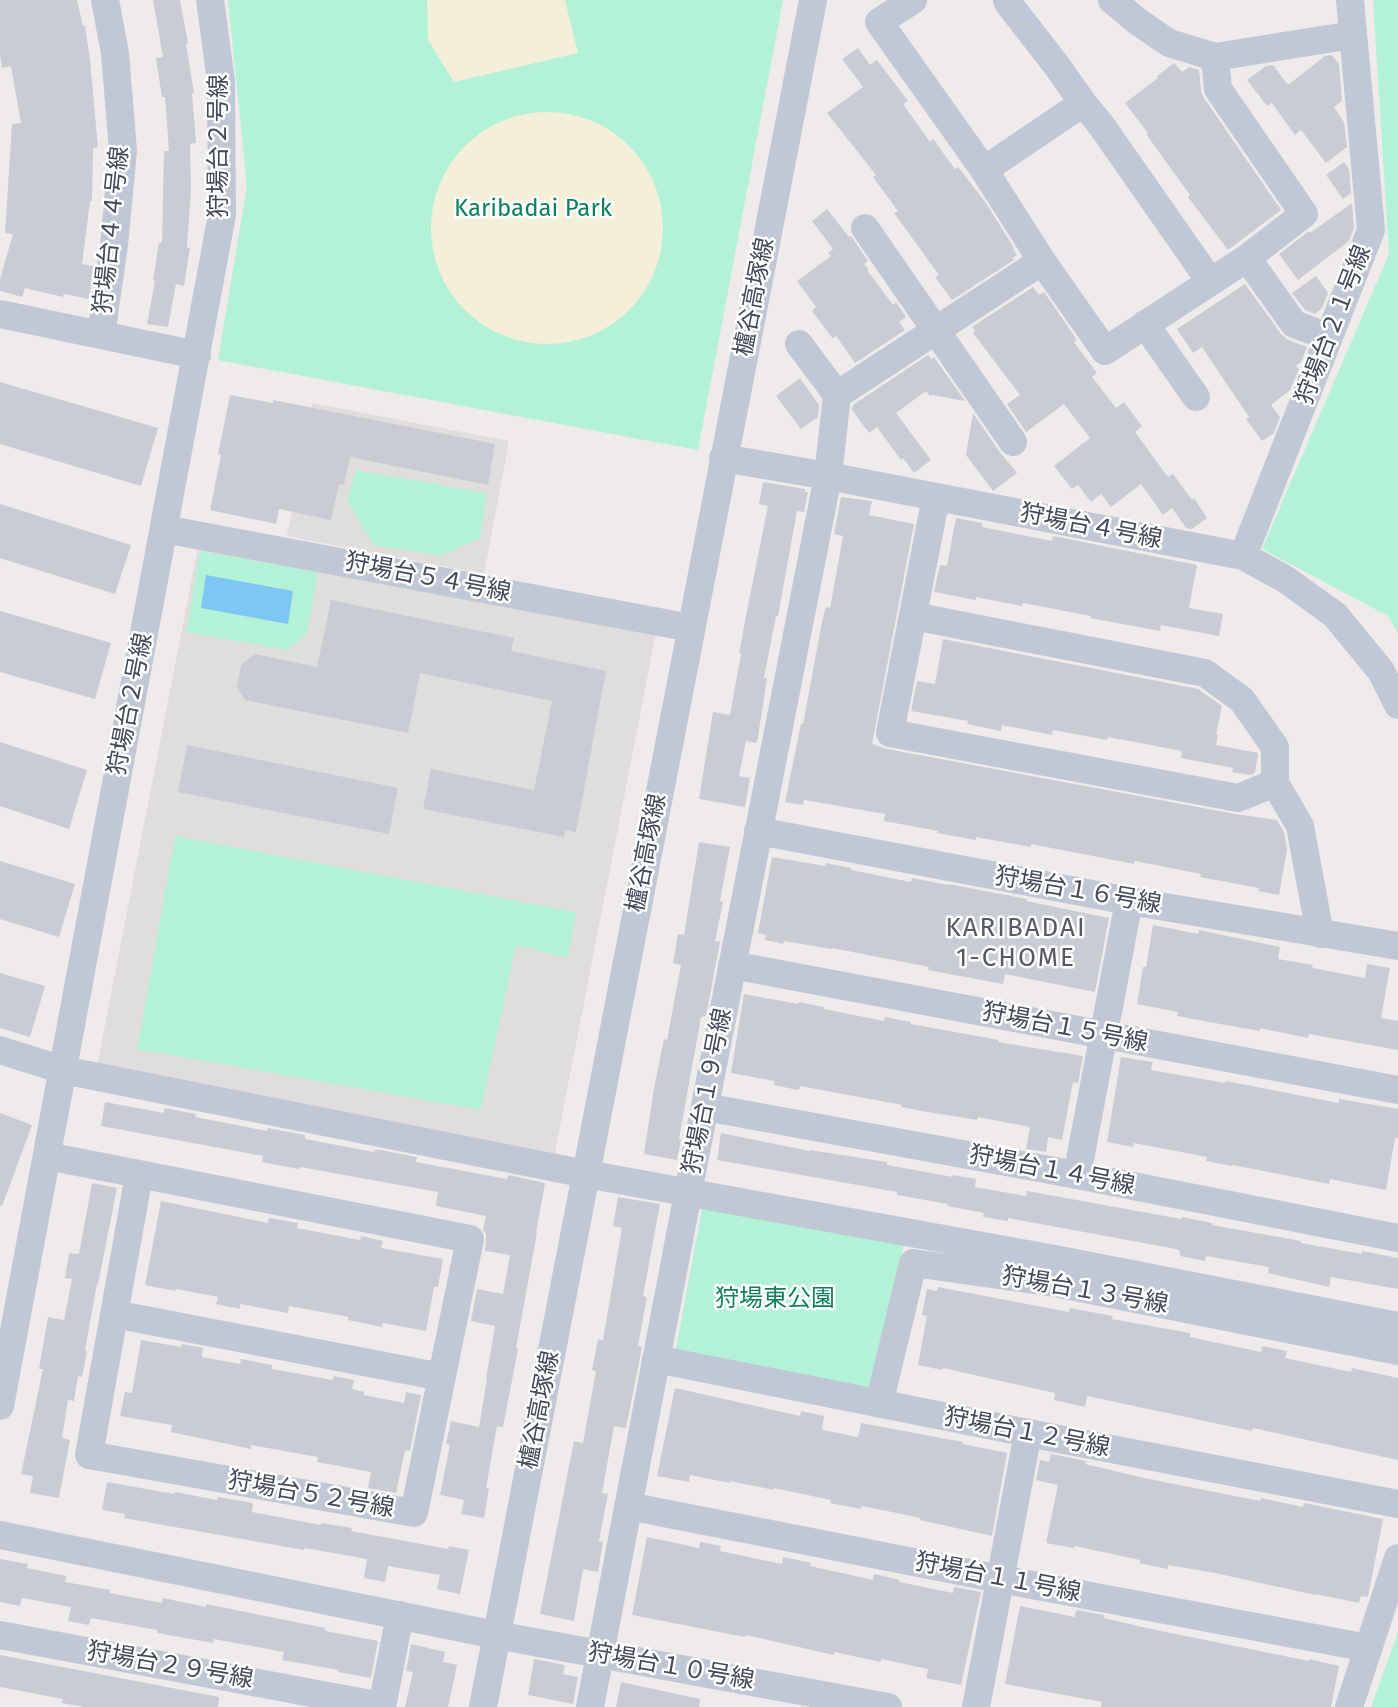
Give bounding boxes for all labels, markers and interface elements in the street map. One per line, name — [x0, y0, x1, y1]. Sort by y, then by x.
street label: 狩場台２号線 — [205, 74, 233, 218]
street label: 狩場台４４号線 — [89, 145, 135, 315]
park label: Karibadai Park — [454, 195, 612, 223]
street label: 櫨谷高塚線 — [729, 235, 781, 359]
street label: 狩場台２１号線 — [1290, 241, 1378, 409]
street label: 狩場台４号線 — [1018, 499, 1164, 555]
street label: 狩場台５４号線 — [343, 548, 513, 608]
street label: 狩場台２号線 — [103, 631, 159, 777]
street label: 櫨谷高塚線 — [621, 791, 673, 915]
street label: 狩場台１６号線 — [993, 862, 1163, 920]
district label: KARIBADAI 1-CHOME — [947, 913, 1085, 974]
street label: 狩場台１５号線 — [980, 998, 1150, 1058]
street label: 狩場台１９号線 — [678, 1006, 738, 1176]
street label: 狩場台１４号線 — [967, 1141, 1137, 1201]
street label: 狩場台１３号線 — [1000, 1262, 1170, 1320]
park label: 狩場東公園 — [715, 1285, 835, 1313]
street label: 櫨谷高塚線 — [514, 1348, 566, 1472]
street label: 狩場台１２号線 — [942, 1403, 1112, 1463]
street label: 狩場台５２号線 — [226, 1466, 396, 1524]
street label: 狩場台１１号線 — [913, 1548, 1083, 1608]
street label: 狩場台２９号線 — [85, 1637, 255, 1695]
street label: 狩場台１０号線 — [586, 1638, 756, 1696]

